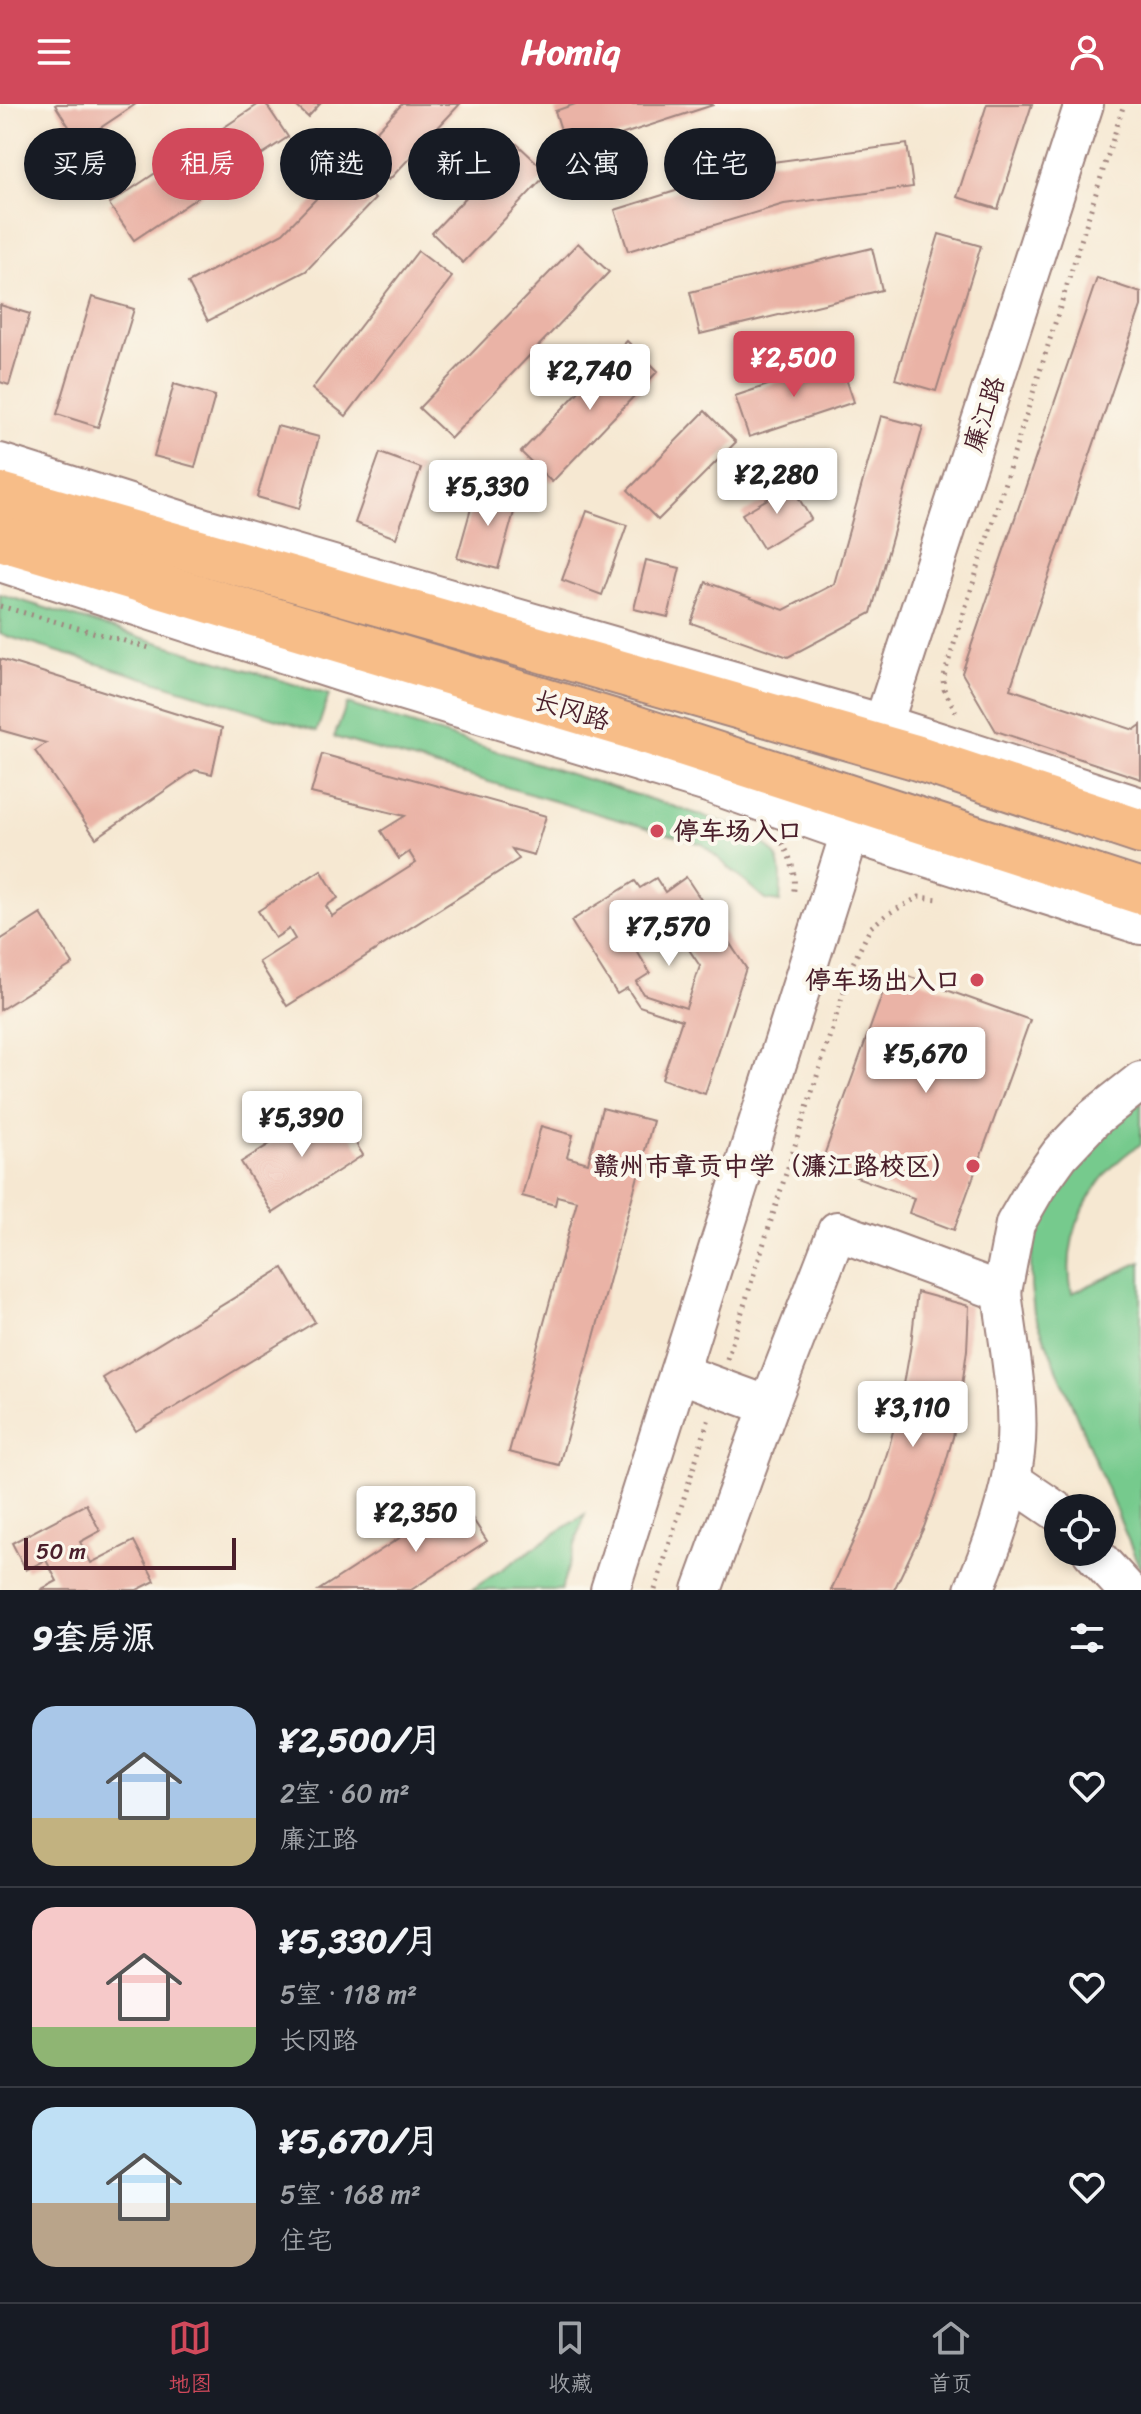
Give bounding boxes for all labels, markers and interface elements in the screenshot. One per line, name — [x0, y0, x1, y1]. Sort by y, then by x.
text: Homiq — [521, 20, 620, 84]
icon: menu — [32, 30, 76, 74]
icon: person — [1065, 30, 1109, 74]
chip: 买房 — [24, 128, 136, 200]
chip: 租房 — [152, 128, 264, 200]
chip: 筛选 — [280, 128, 392, 200]
chip: 新上 — [408, 128, 520, 200]
chip: 公寓 — [536, 128, 648, 200]
chip: 住宅 — [664, 128, 776, 200]
pin: ¥2,500 — [729, 331, 859, 399]
text: ¥2,500 — [751, 334, 837, 380]
pin: ¥2,740 — [525, 344, 655, 412]
text: ¥2,740 — [548, 347, 632, 393]
street label: 廉江路 — [950, 370, 1018, 458]
pin: ¥2,280 — [712, 448, 842, 516]
text: ¥2,280 — [735, 451, 819, 497]
pin: ¥5,330 — [423, 460, 553, 528]
text: ¥5,330 — [447, 463, 529, 509]
street label: 长冈路 — [528, 677, 616, 743]
place label: 停车场入口 — [673, 808, 803, 854]
marker: 停车场入口 — [648, 822, 666, 840]
pin: ¥7,570 — [604, 900, 734, 968]
text: ¥7,570 — [627, 903, 711, 949]
place label: 停车场出入口 — [805, 957, 961, 1003]
marker: 停车场出入口 — [968, 971, 986, 989]
pin: ¥5,670 — [861, 1027, 991, 1095]
text: ¥5,670 — [884, 1030, 968, 1076]
pin: ¥5,390 — [237, 1091, 367, 1159]
text: ¥5,390 — [260, 1094, 344, 1140]
place label: 赣州市章贡中学（濂江路校区） — [593, 1143, 957, 1189]
marker: 赣州市章贡中学（濂江路校区） — [964, 1157, 982, 1175]
pin: ¥3,110 — [848, 1381, 978, 1449]
text: ¥3,110 — [876, 1384, 950, 1430]
pin: ¥2,350 — [351, 1486, 481, 1554]
text: ¥2,350 — [374, 1489, 458, 1535]
map controls — [1044, 1494, 1116, 1566]
button: locate — [1044, 1494, 1116, 1566]
text: 50 m — [36, 1532, 86, 1571]
scale bar — [24, 1534, 236, 1570]
text: 9套房源 — [32, 1608, 155, 1668]
icon: filters — [1065, 1616, 1109, 1660]
text: ¥2,500/月 — [280, 1710, 442, 1770]
icon: home — [96, 1738, 192, 1834]
icon: heart — [1065, 1764, 1109, 1808]
text: 2室 · 60 m² — [280, 1770, 410, 1816]
text: 廉江路 — [280, 1816, 358, 1862]
text: ¥5,330/月 — [280, 1911, 438, 1971]
icon: home — [96, 1939, 192, 2035]
icon: heart — [1065, 1965, 1109, 2009]
text: 5室 · 118 m² — [280, 1971, 417, 2017]
text: 长冈路 — [280, 2017, 358, 2063]
text: ¥5,670/月 — [280, 2111, 440, 2171]
icon: home — [96, 2139, 192, 2235]
icon: heart — [1065, 2165, 1109, 2209]
text: 5室 · 168 m² — [280, 2171, 421, 2217]
text: 住宅 — [280, 2217, 332, 2263]
tab: 地图 — [168, 2316, 212, 2403]
tab: 收藏 — [548, 2316, 593, 2403]
tab: 首页 — [929, 2316, 973, 2403]

